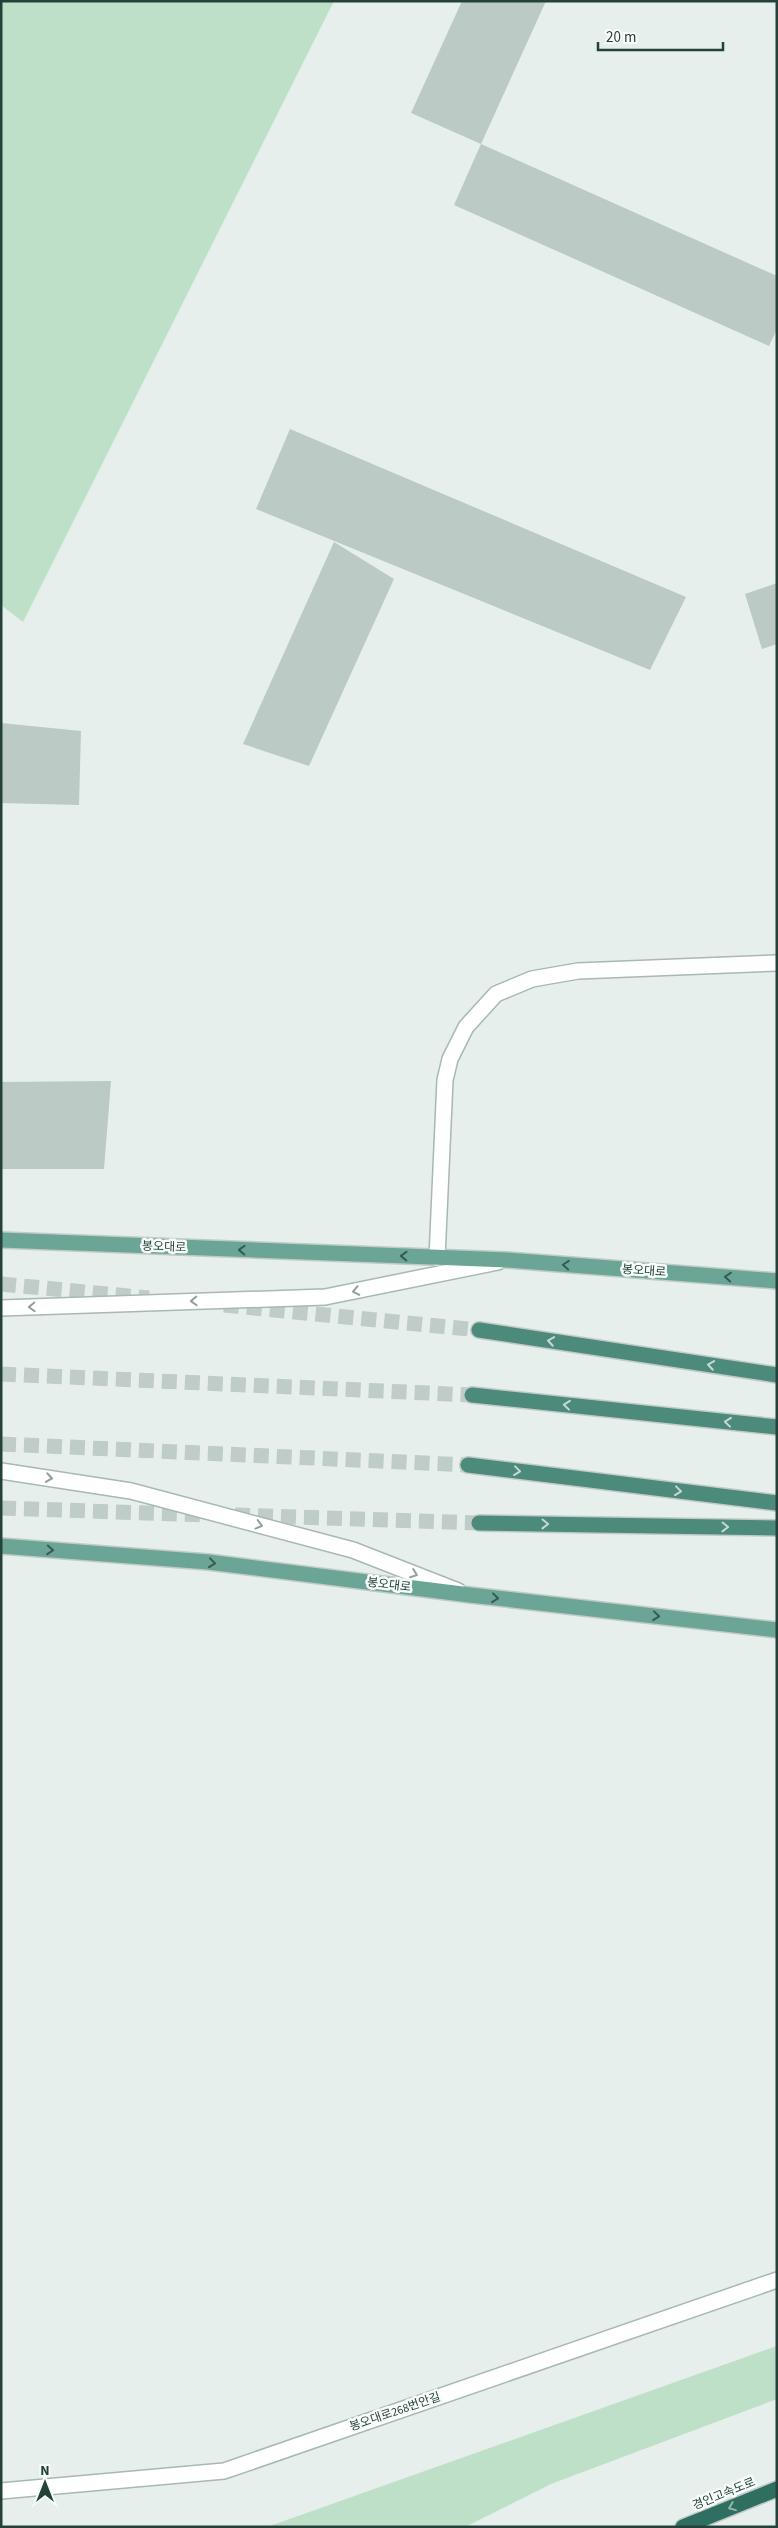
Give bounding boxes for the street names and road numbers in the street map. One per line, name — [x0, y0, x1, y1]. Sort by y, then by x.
street label: 봉오대로 — [142, 1238, 186, 1256]
street label: 봉오대로 — [621, 1261, 667, 1281]
street label: 봉오대로 — [366, 1574, 412, 1596]
street label: 봉오대로268번안길 — [347, 2388, 443, 2436]
street label: 경인고속도로 — [690, 2474, 758, 2514]

